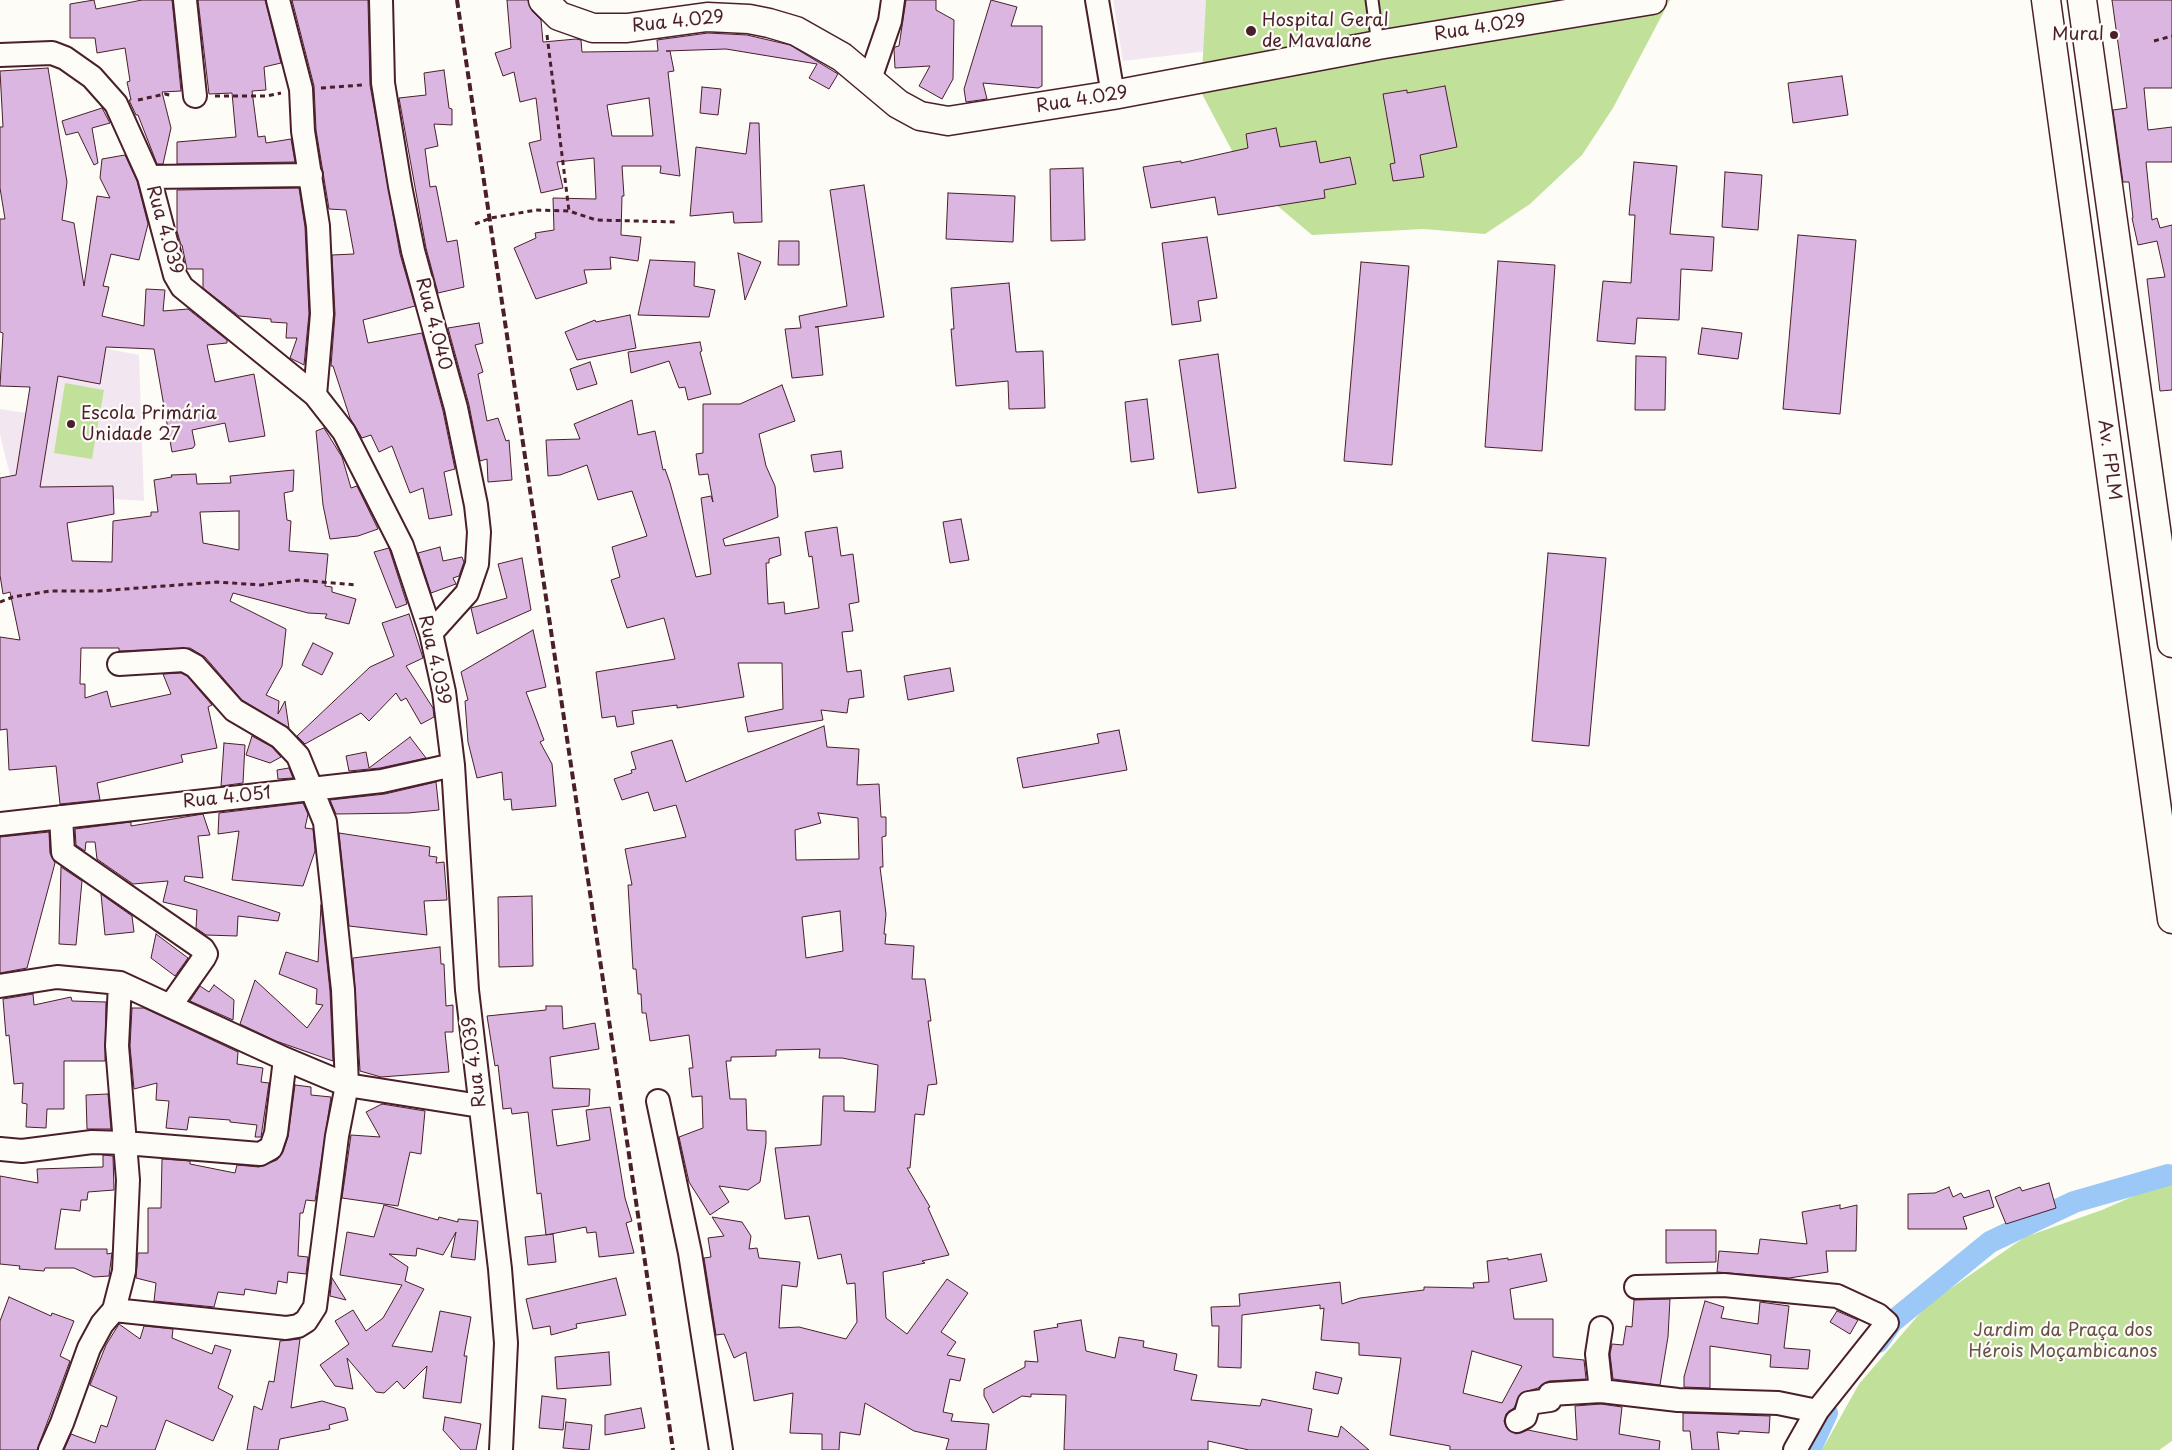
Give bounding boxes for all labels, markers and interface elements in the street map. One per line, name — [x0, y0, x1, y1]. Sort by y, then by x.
street label: Rua 4.029 — [631, 6, 725, 38]
place label: Hospital Geral de Mavalane — [1262, 10, 1389, 52]
street label: Rua 4.029 — [1433, 10, 1527, 46]
marker: Hospital Geral de Mavalane — [1244, 24, 1258, 38]
place label: Mural — [2052, 24, 2104, 46]
marker: Mural — [2108, 29, 2120, 41]
street label: Rua 4.029 — [1035, 82, 1129, 118]
street label: Rua 4.039 — [141, 183, 187, 277]
street label: Rua 4.040 — [410, 275, 456, 373]
place label: Escola Primária Unidade 27 — [81, 403, 217, 446]
marker: Escola Primária Unidade 27 — [65, 418, 77, 430]
street label: Av. FPLM — [2093, 418, 2125, 502]
street label: Rua 4.039 — [413, 613, 455, 707]
street label: Rua 4.051 — [182, 783, 272, 813]
street label: Rua 4.039 — [459, 1015, 491, 1109]
park label: Jardim da Praça dos Hérois Moçambicanos — [1968, 1320, 2158, 1362]

